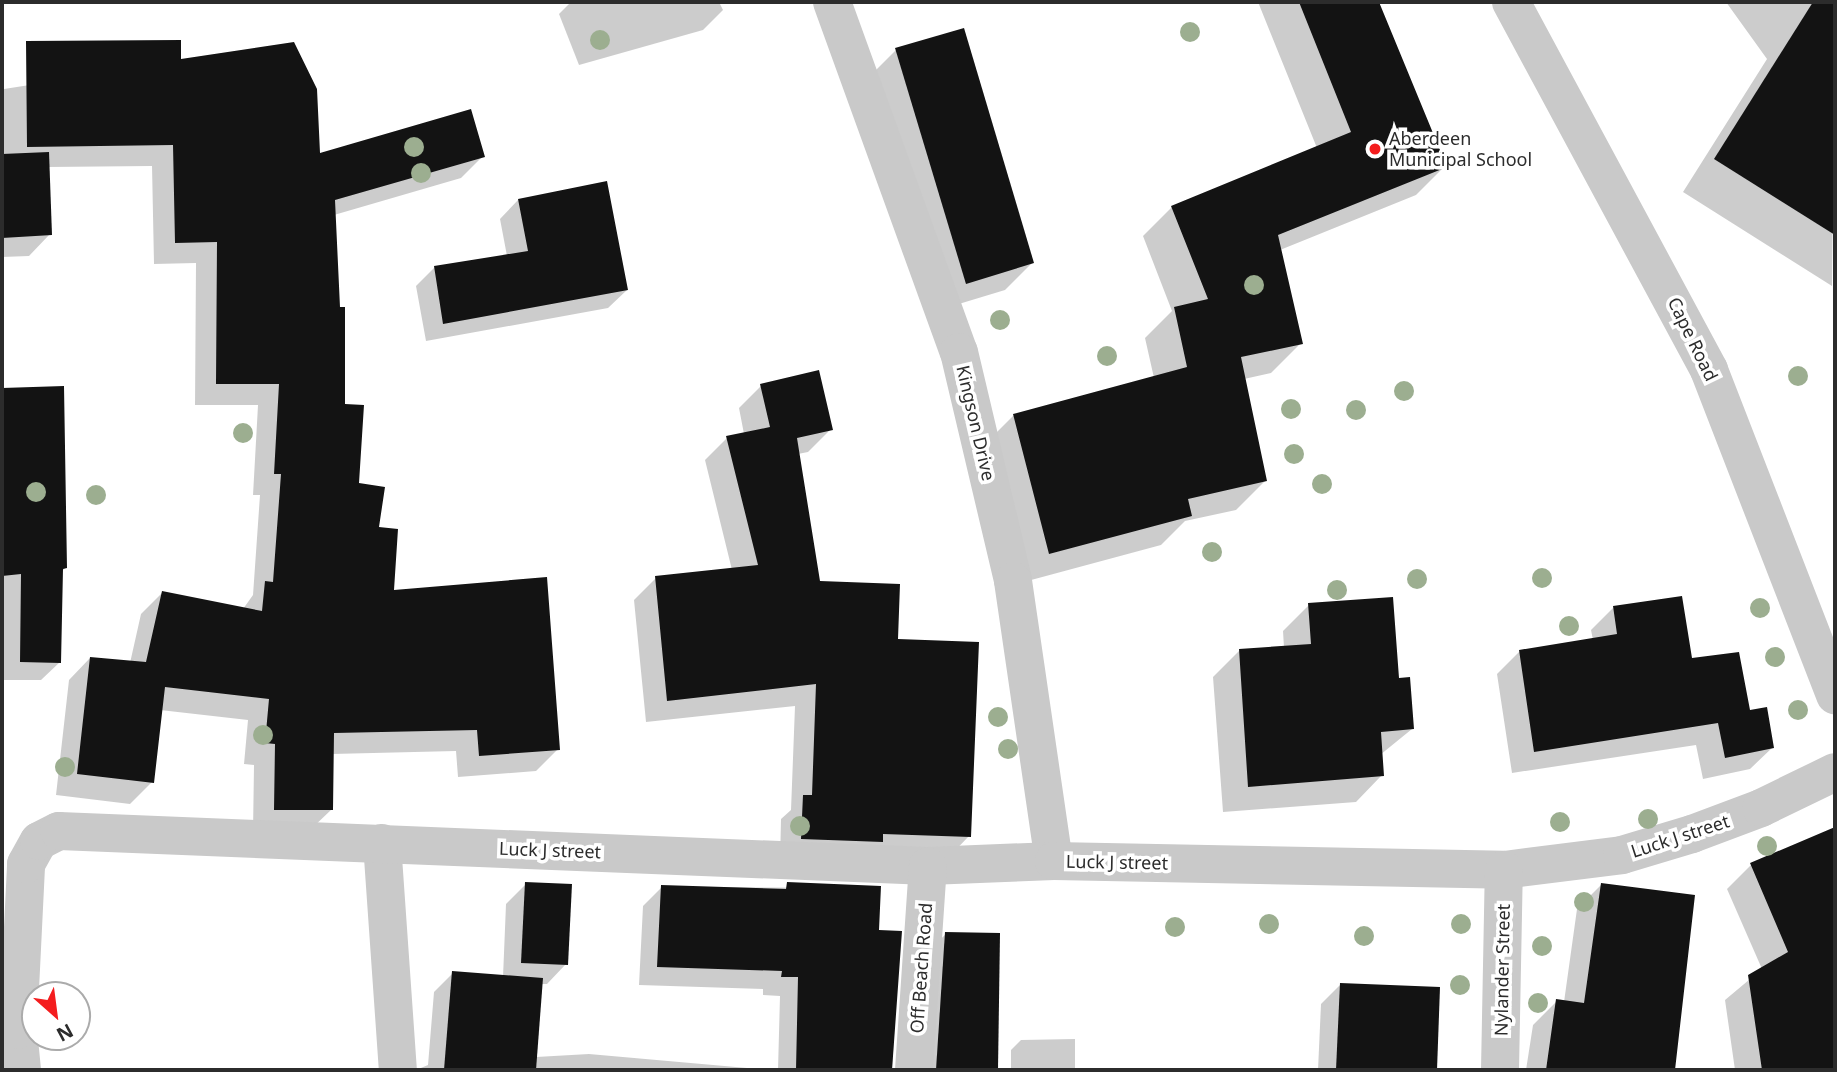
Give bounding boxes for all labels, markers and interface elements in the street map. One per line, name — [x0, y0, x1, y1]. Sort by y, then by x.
place label: Aberdeen Municipal School — [1389, 128, 1532, 170]
marker: Aberdeen Municipal School — [1367, 141, 1383, 157]
street label: Cape Road — [1663, 294, 1723, 384]
street label: Kingson Drive — [952, 363, 1000, 483]
street label: Luck J street — [1628, 810, 1732, 862]
street label: Luck J street — [499, 837, 601, 863]
street label: Luck J street — [1066, 850, 1168, 874]
street label: Off Beach Road — [906, 902, 936, 1034]
street label: Nylander Street — [1490, 904, 1514, 1036]
north arrow — [21, 981, 91, 1051]
text: N — [52, 1018, 78, 1048]

